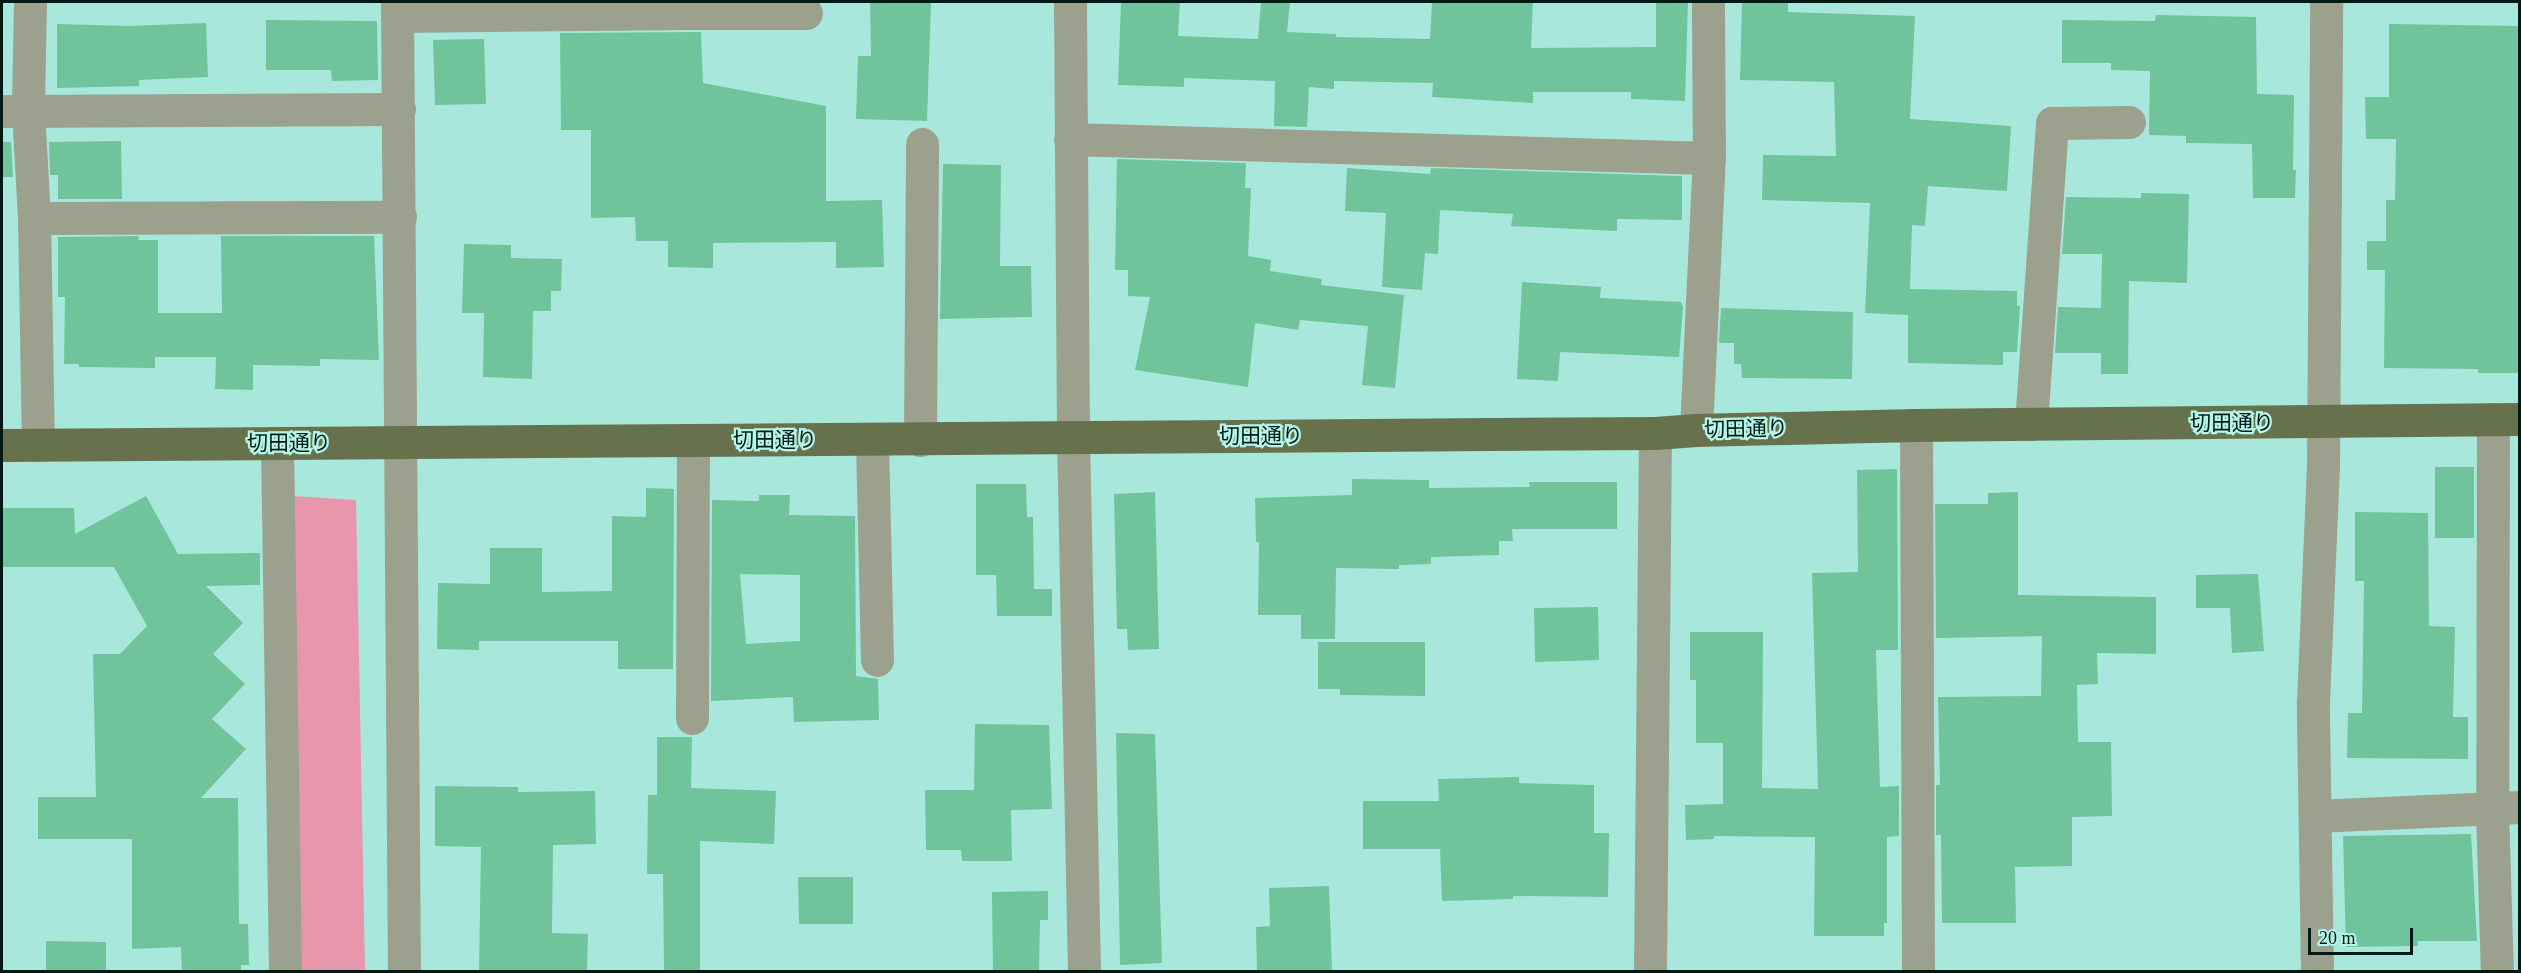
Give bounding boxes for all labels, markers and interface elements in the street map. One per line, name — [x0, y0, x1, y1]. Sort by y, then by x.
street label: 切田通り — [2190, 410, 2274, 436]
street label: 切田通り — [1704, 416, 1788, 442]
street label: 切田通り — [1219, 423, 1303, 449]
street label: 切田通り — [733, 427, 817, 453]
street label: 切田通り — [247, 430, 331, 456]
scale bar — [2311, 916, 2416, 954]
text: 20 m — [2319, 928, 2356, 948]

